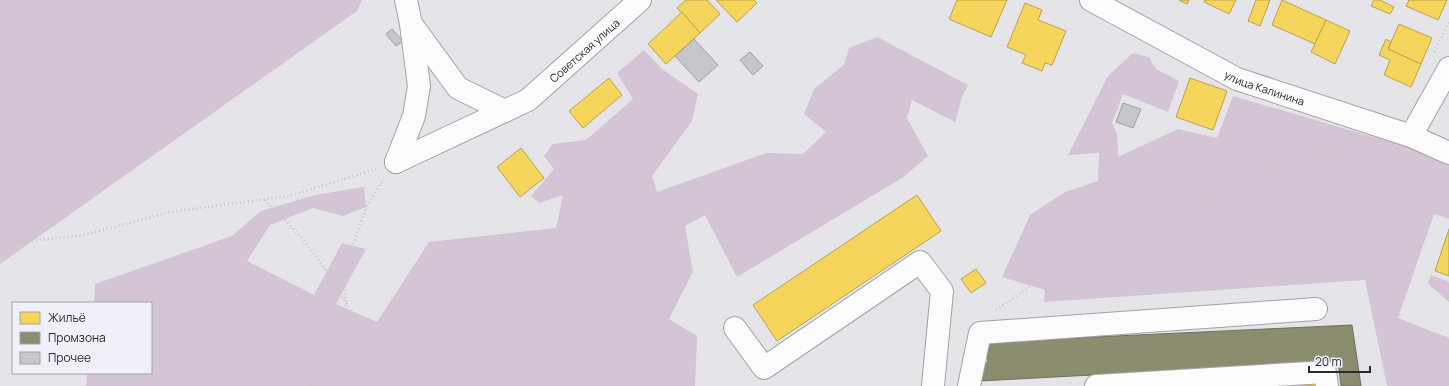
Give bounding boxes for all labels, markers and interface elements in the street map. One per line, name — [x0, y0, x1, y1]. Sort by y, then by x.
street label: Советская улица — [546, 15, 622, 85]
street label: улица Калинина — [1222, 66, 1307, 108]
legend — [12, 302, 152, 374]
text: Жильё — [48, 309, 86, 326]
text: Промзона — [48, 329, 106, 346]
scale bar — [1309, 348, 1370, 374]
text: Прочее — [48, 349, 91, 366]
text: 20 m — [1315, 353, 1342, 370]

